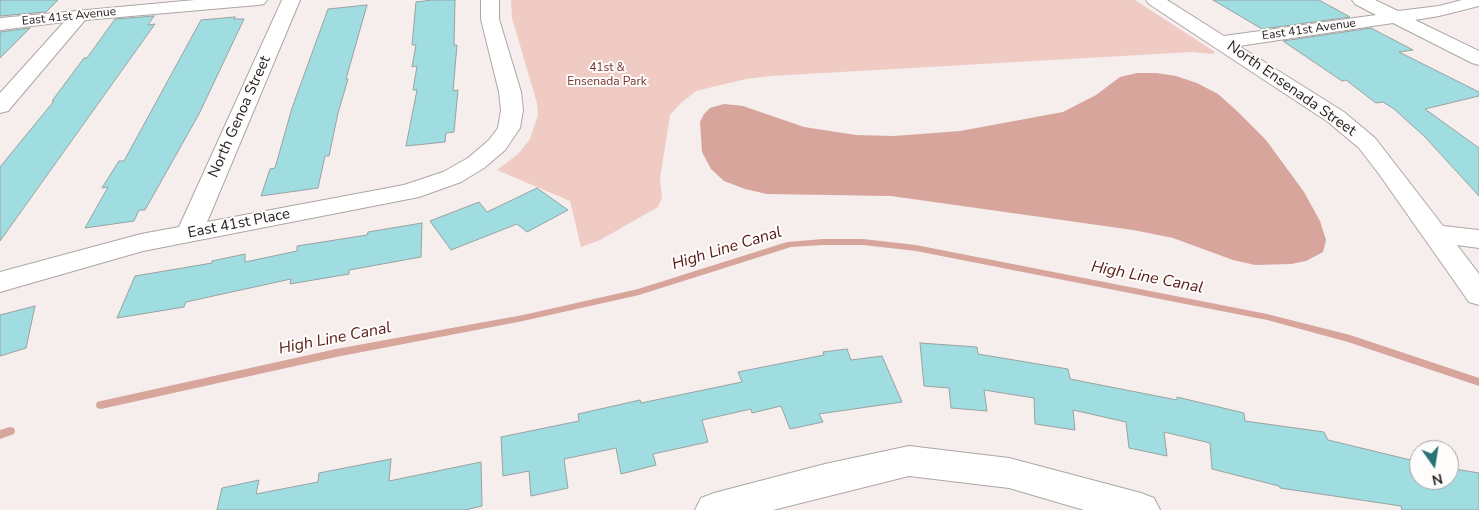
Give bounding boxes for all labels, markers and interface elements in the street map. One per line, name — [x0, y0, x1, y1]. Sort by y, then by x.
street label: East 41st Avenue — [21, 5, 117, 29]
street label: East 41st Avenue — [1261, 16, 1357, 44]
street label: North Ensenada Street — [1223, 38, 1359, 140]
street label: North Genoa Street — [205, 53, 275, 181]
park label: 41st & Ensenada Park — [567, 61, 647, 89]
street label: East 41st Place — [186, 205, 292, 243]
water label: High Line Canal — [670, 223, 784, 275]
water label: High Line Canal — [1089, 258, 1205, 298]
water label: High Line Canal — [277, 319, 393, 359]
north arrow — [1409, 440, 1459, 490]
text: N — [1430, 469, 1445, 490]

